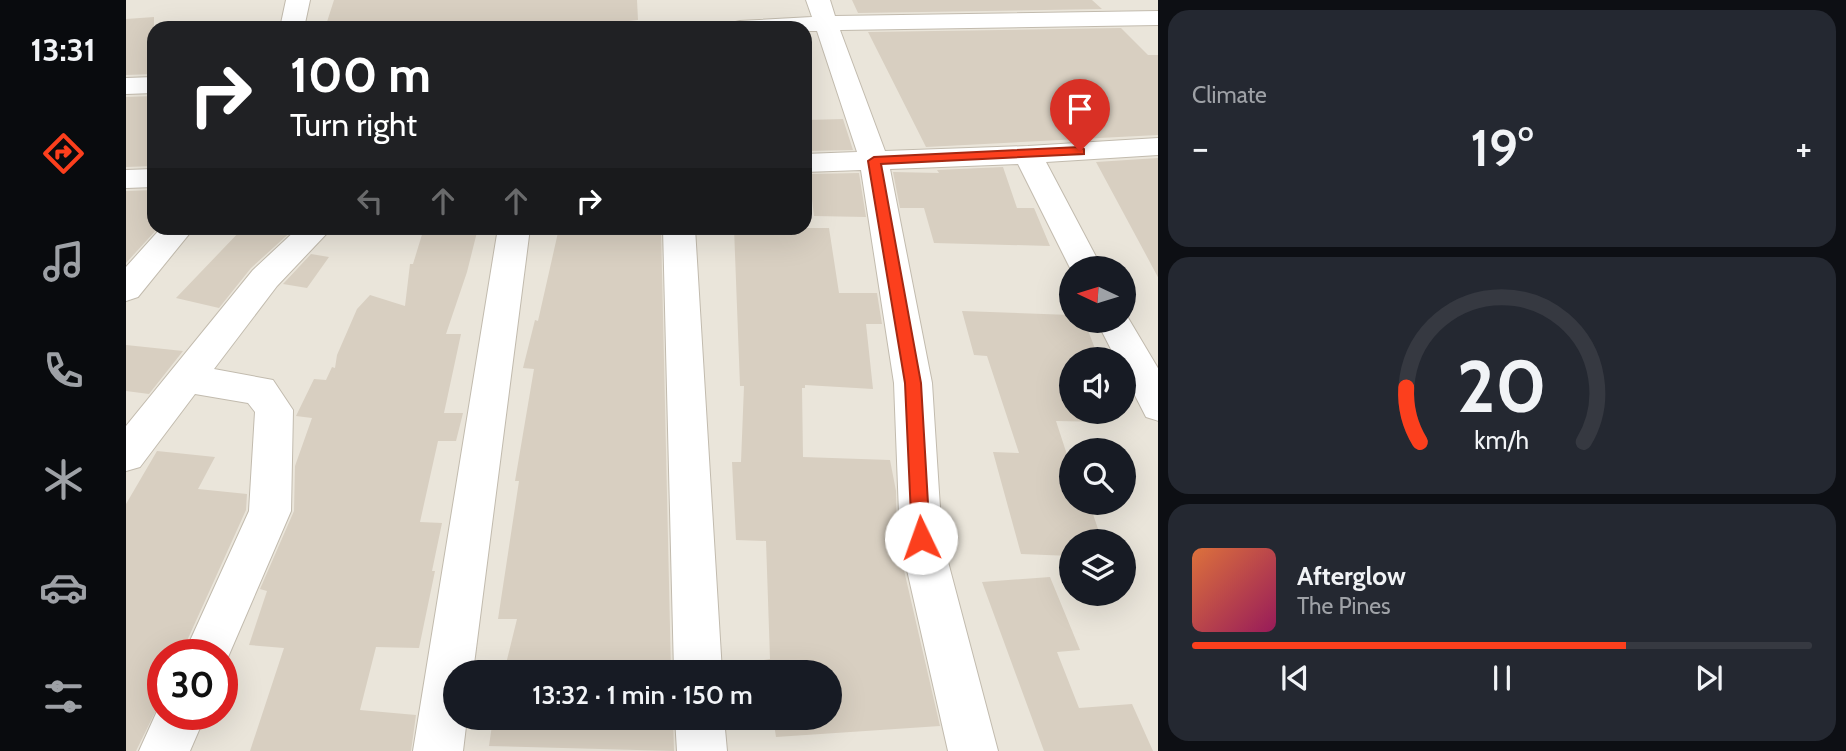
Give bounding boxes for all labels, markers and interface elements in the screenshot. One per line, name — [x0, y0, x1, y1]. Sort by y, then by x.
text: 13:31 — [30, 30, 96, 69]
text: 100 m — [290, 45, 431, 104]
icon: right — [175, 49, 266, 140]
pin — [1050, 79, 1110, 151]
text: Climate — [1192, 81, 1267, 109]
icon: arrive — [1061, 90, 1099, 128]
text: Turn right — [290, 105, 417, 144]
text: 19° — [1471, 116, 1533, 179]
text: − — [1192, 124, 1209, 171]
text: + — [1795, 124, 1812, 171]
icon: directions — [39, 129, 88, 178]
icon: left — [351, 182, 389, 220]
icon: ahead — [424, 182, 462, 220]
icon: ahead — [497, 182, 535, 220]
icon: right — [570, 182, 608, 220]
icon: music — [39, 237, 88, 286]
north arrow — [1059, 256, 1136, 332]
map controls — [1059, 256, 1136, 606]
text: 20 — [1457, 342, 1547, 430]
icon: phone — [39, 346, 88, 395]
button: sound — [1059, 347, 1136, 424]
text: km/h — [1475, 424, 1529, 454]
button: search — [1059, 438, 1136, 515]
icon: climate — [39, 455, 88, 504]
position arrow — [884, 501, 958, 575]
button: layers — [1059, 529, 1136, 606]
text: Afterglow — [1297, 560, 1406, 592]
icon: car — [39, 563, 88, 612]
text: The Pines — [1297, 592, 1391, 620]
speed limit sign: 30 — [147, 639, 238, 730]
icon: previous — [1276, 659, 1314, 697]
icon: pause — [1483, 659, 1521, 697]
icon: next — [1690, 659, 1728, 697]
icon: filters — [39, 672, 88, 721]
text: 13:32 · 1 min · 150 m — [532, 679, 753, 711]

